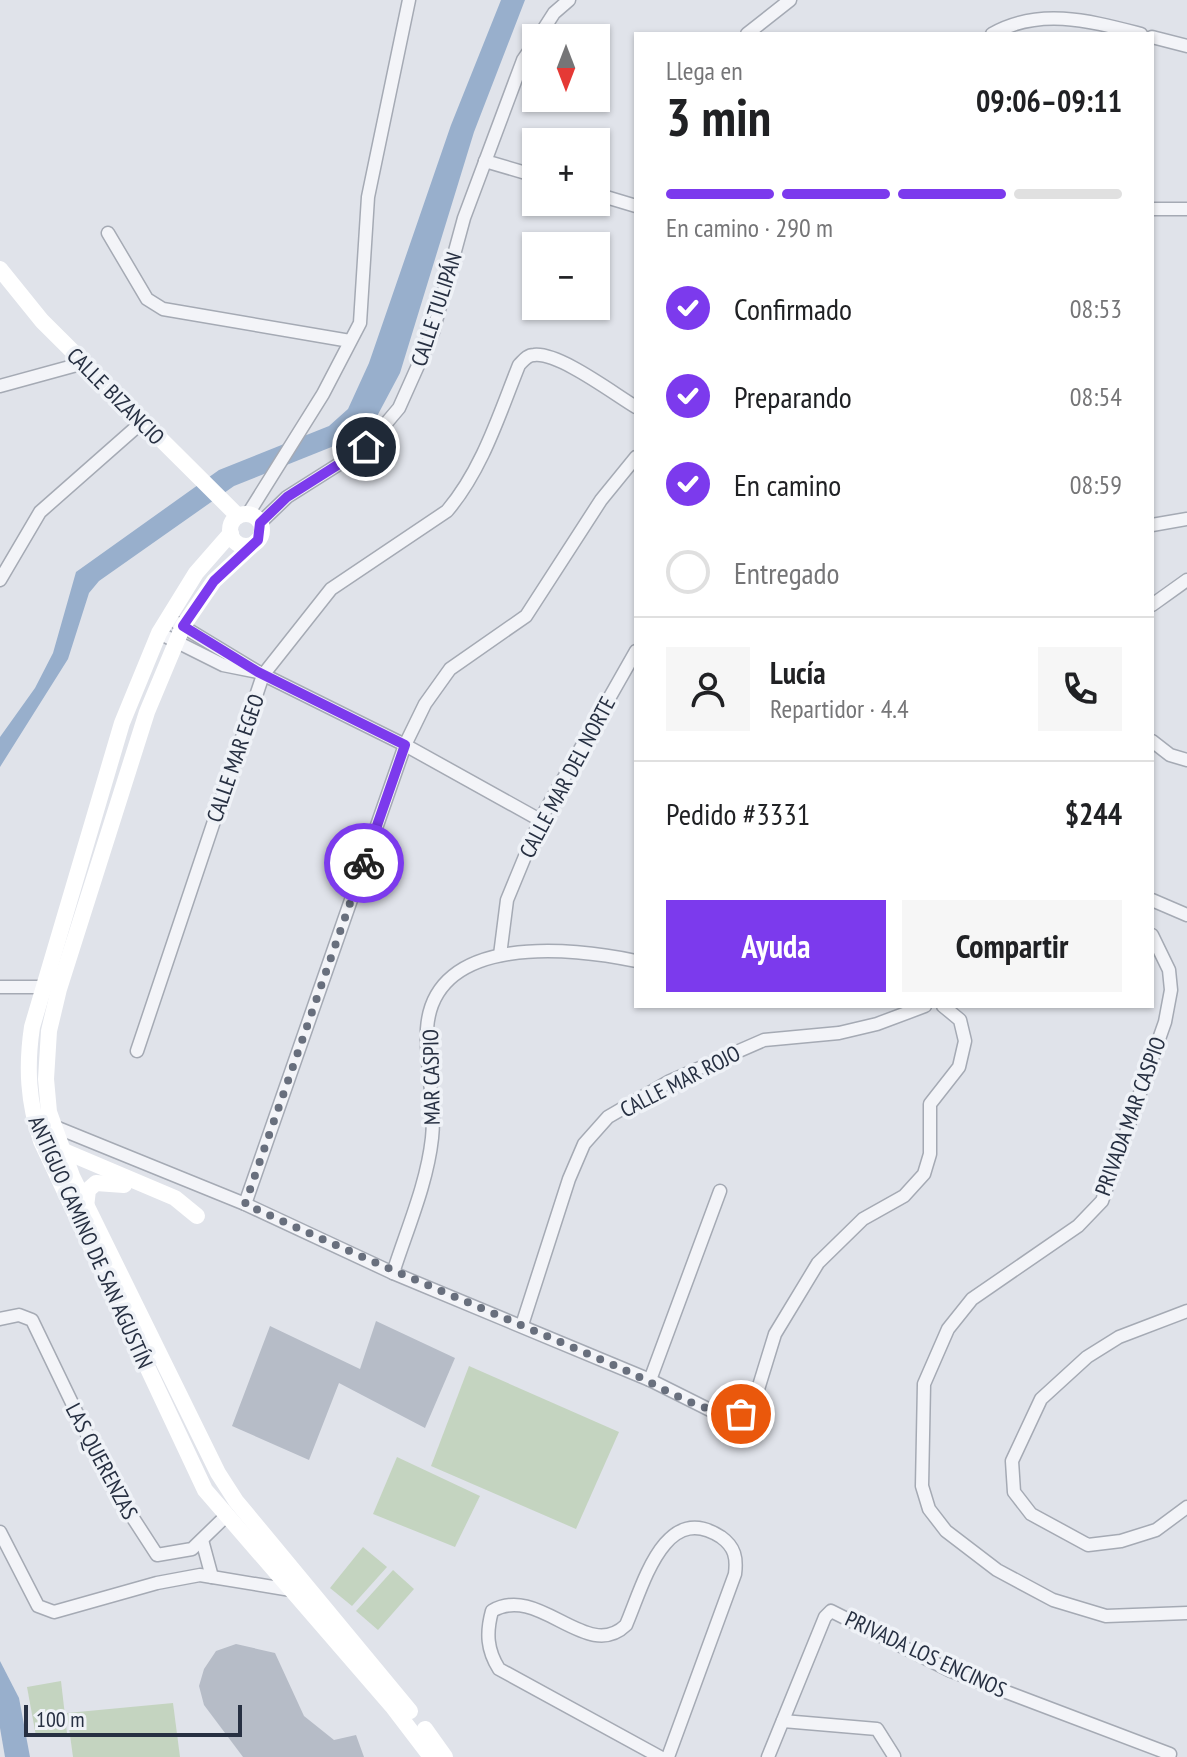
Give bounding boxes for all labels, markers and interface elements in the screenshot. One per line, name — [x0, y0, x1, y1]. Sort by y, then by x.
north arrow — [522, 24, 610, 112]
map controls — [522, 24, 610, 320]
text: Llega en — [666, 54, 743, 87]
text: 09:06–09:11 — [976, 81, 1122, 120]
text: 3 min — [666, 83, 771, 150]
button: + — [522, 128, 610, 216]
text: En camino · 290 m — [666, 211, 833, 244]
button: − — [522, 232, 610, 320]
street label: CALLE TULIPÁN — [404, 248, 468, 370]
icon: check — [666, 286, 710, 330]
text: Confirmado — [734, 289, 852, 328]
text: 08:53 — [1070, 292, 1122, 325]
street label: CALLE BIZANCIO — [61, 341, 171, 451]
icon: check — [666, 374, 710, 418]
text: Preparando — [734, 377, 852, 416]
text: 08:54 — [1070, 380, 1122, 413]
pin — [332, 413, 400, 481]
icon: home — [344, 425, 388, 469]
icon: check — [666, 462, 710, 506]
text: En camino — [734, 465, 841, 504]
text: 08:59 — [1070, 468, 1122, 501]
text: Entregado — [734, 553, 840, 592]
button: person — [666, 647, 750, 731]
button: phone — [1038, 647, 1122, 731]
text: Lucía — [770, 653, 826, 692]
street label: CALLE MAR EGEO — [200, 690, 270, 826]
street label: CALLE MAR DEL NORTE — [513, 692, 621, 862]
text: Repartidor · 4.4 — [770, 692, 909, 725]
text: Pedido #3331 — [666, 794, 810, 833]
text: $244 — [1065, 794, 1122, 833]
courier — [324, 823, 404, 903]
icon: bike — [342, 841, 386, 885]
button: Ayuda — [666, 900, 886, 992]
button: Compartir — [902, 900, 1122, 992]
street label: MAR CASPIO — [416, 1029, 446, 1125]
street label: PRIVADA MAR CASPIO — [1088, 1033, 1172, 1199]
street label: CALLE MAR ROJO — [615, 1039, 745, 1123]
street label: ANTIGUO CAMINO DE SAN AGUSTÍN — [23, 1111, 159, 1373]
pin — [707, 1380, 775, 1448]
icon: bag — [719, 1392, 763, 1436]
street label: LAS QUERENZAS — [60, 1398, 144, 1524]
street label: PRIVADA LOS ENCINOS — [841, 1604, 1011, 1704]
scale bar — [24, 1701, 242, 1737]
text: 100 m — [36, 1705, 85, 1733]

